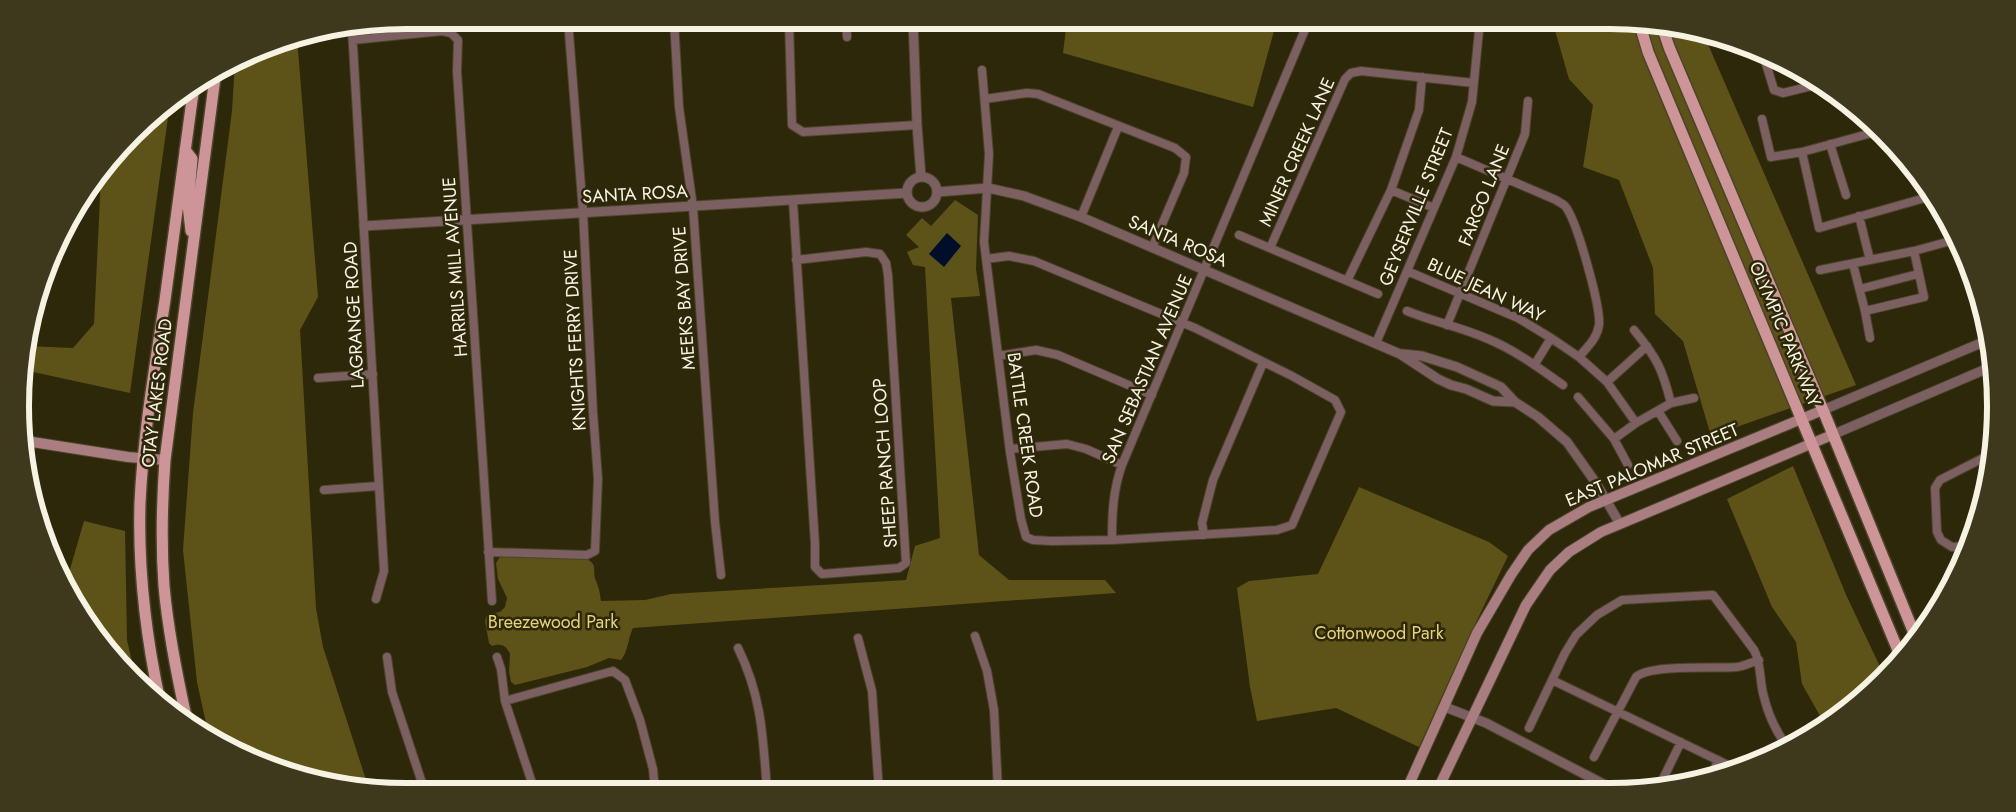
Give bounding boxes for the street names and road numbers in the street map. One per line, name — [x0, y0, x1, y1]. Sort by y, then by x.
street label: MINER CREEK LANE — [1252, 73, 1342, 231]
street label: GEYSERVILLE STREET — [1372, 124, 1460, 290]
street label: FARGO LANE — [1452, 140, 1516, 250]
street label: HARRILS MILL AVENUE — [436, 176, 474, 358]
street label: SANTA ROSA — [582, 178, 689, 210]
street label: SANTA ROSA — [1124, 208, 1232, 274]
street label: MEEKS BAY DRIVE — [666, 225, 702, 371]
street label: LAGRANGE ROAD — [337, 241, 371, 389]
street label: KNIGHTS FERRY DRIVE — [557, 248, 593, 432]
street label: BLUE JEAN WAY — [1423, 251, 1550, 329]
street label: OLYMPIC PARKWAY — [1743, 257, 1828, 412]
street label: SAN SEBASTIAN AVENUE — [1095, 270, 1199, 468]
street label: OTAY LAKES ROAD — [135, 317, 179, 469]
street label: BATTLE CREEK ROAD — [1001, 351, 1049, 519]
street label: SHEEP RANCH LOOP — [866, 377, 904, 549]
street label: EAST PALOMAR STREET — [1561, 416, 1743, 513]

